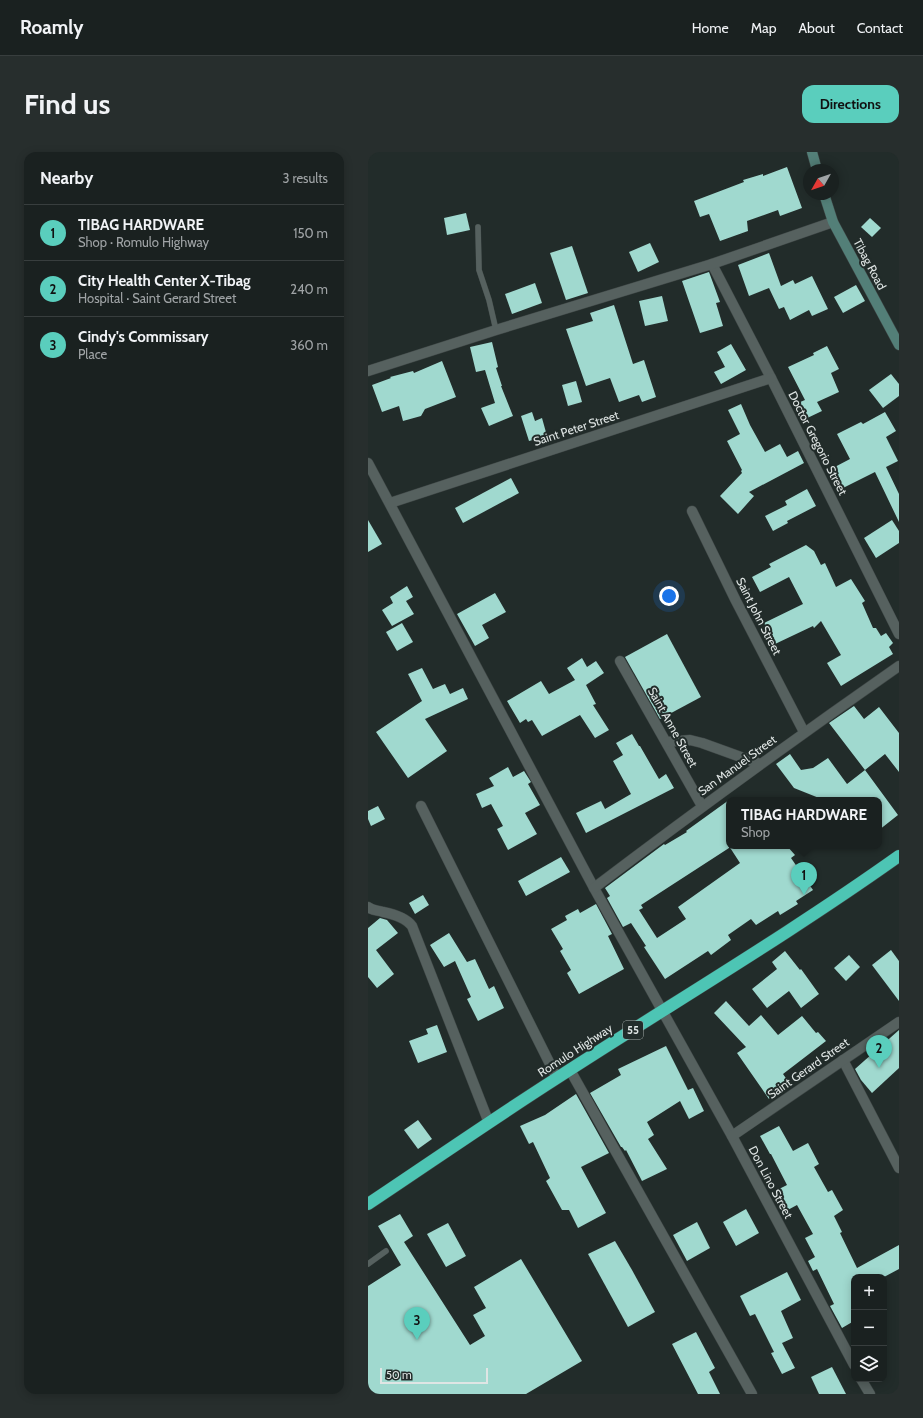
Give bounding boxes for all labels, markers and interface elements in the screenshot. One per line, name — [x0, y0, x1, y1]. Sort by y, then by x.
text: Roamly — [20, 16, 83, 39]
text: Home — [692, 19, 729, 37]
text: Map — [751, 19, 776, 37]
text: About — [798, 19, 835, 37]
text: Contact — [857, 19, 903, 37]
button: Directions — [802, 85, 899, 123]
text: Find us — [24, 87, 110, 121]
north arrow — [803, 164, 839, 200]
text: Nearby — [40, 168, 93, 188]
text: 3 results — [282, 170, 328, 186]
text: TIBAG HARDWARE — [78, 216, 204, 234]
text: 1 — [51, 225, 55, 241]
text: 150 m — [293, 225, 328, 241]
text: Shop · Romulo Highway — [78, 234, 209, 250]
street label: Tibag Road — [850, 236, 890, 292]
text: City Health Center X-Tibag — [78, 272, 251, 290]
text: 2 — [50, 281, 56, 297]
text: 240 m — [290, 281, 328, 297]
text: Hospital · Saint Gerard Street — [78, 290, 236, 306]
text: Cindy's Commissary — [78, 328, 209, 346]
text: 3 — [49, 337, 57, 353]
text: 360 m — [290, 337, 328, 353]
text: Place — [78, 346, 107, 362]
street label: Doctor Gregorio Street — [785, 389, 851, 497]
street label: Saint Peter Street — [531, 407, 621, 449]
street label: Saint John Street — [733, 575, 785, 657]
your location — [659, 586, 679, 606]
street label: Saint Anne Street — [645, 684, 701, 770]
street label: San Manuel Street — [695, 732, 779, 798]
popup — [726, 797, 882, 849]
text: TIBAG HARDWARE — [741, 806, 867, 824]
text: Shop — [741, 824, 770, 840]
pin: 1 — [791, 862, 817, 895]
street label: Romulo Highway — [535, 1020, 615, 1080]
road number: 55 — [623, 1021, 643, 1039]
street label: Saint Gerard Street — [764, 1034, 852, 1102]
pin: 2 — [866, 1035, 892, 1068]
street label: Don Lino Street — [746, 1143, 796, 1221]
map controls — [851, 1274, 887, 1382]
button: + — [851, 1274, 887, 1310]
pin: 3 — [404, 1307, 430, 1340]
button: − — [851, 1310, 887, 1346]
button: layers — [851, 1346, 887, 1382]
scale bar — [380, 1366, 488, 1385]
text: 50 m — [386, 1368, 412, 1382]

